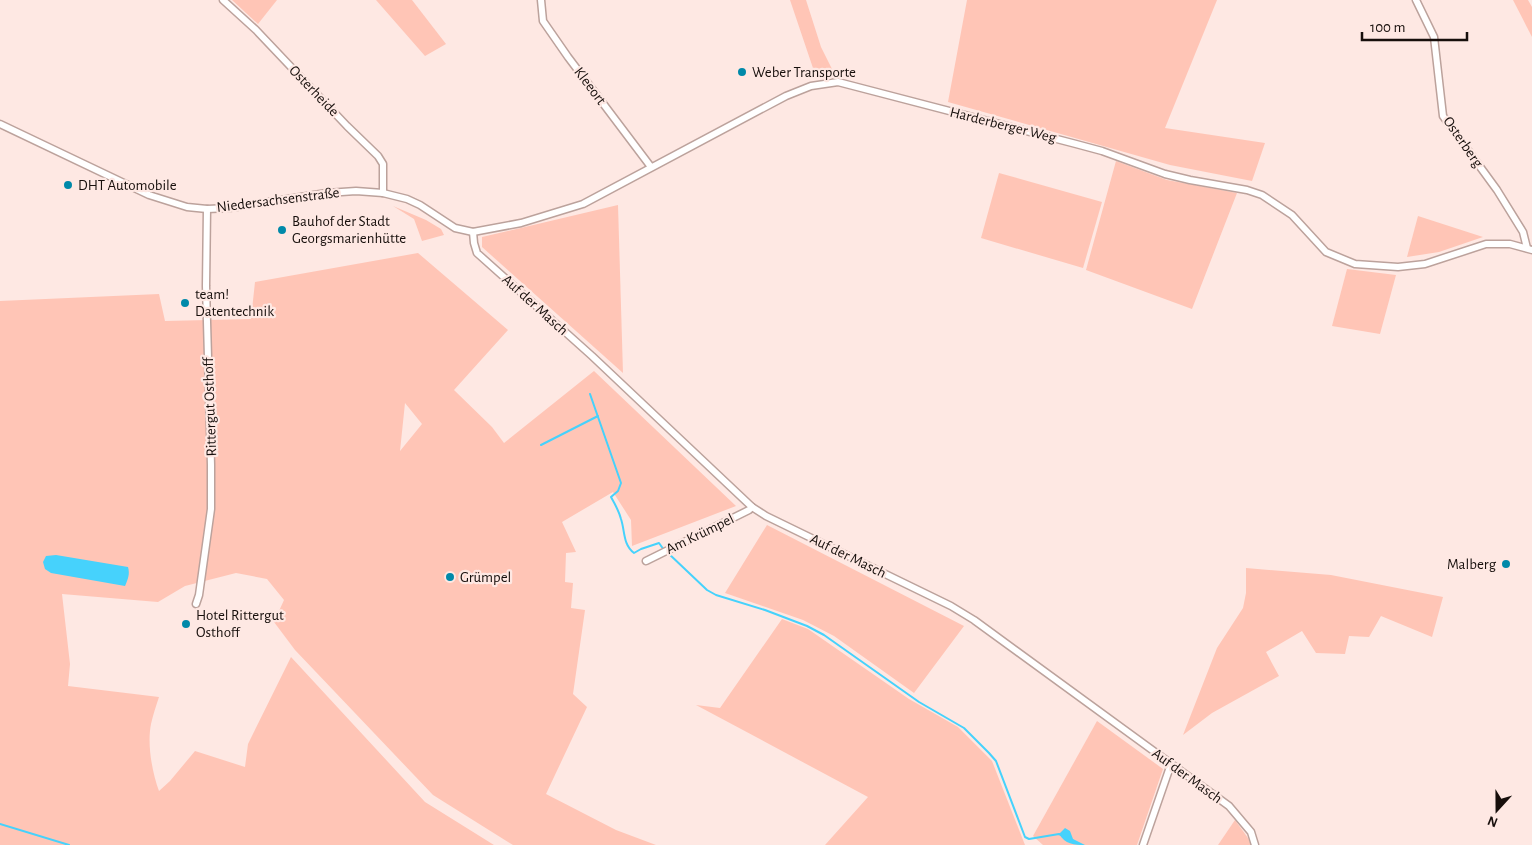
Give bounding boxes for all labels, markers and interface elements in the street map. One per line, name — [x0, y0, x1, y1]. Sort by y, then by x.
scale bar — [1362, 10, 1467, 42]
text: 100 m — [1370, 20, 1405, 35]
street label: Osterheide — [286, 63, 342, 119]
street label: Kleeort — [571, 64, 609, 108]
place label: Weber Transporte — [752, 65, 856, 80]
marker: Weber Transporte — [736, 66, 748, 78]
street label: Harderberger Weg — [948, 105, 1058, 146]
street label: Osterberg — [1440, 114, 1486, 171]
place label: DHT Automobile — [78, 178, 177, 193]
marker: DHT Automobile — [62, 179, 74, 191]
street label: Niedersachsenstraße — [216, 185, 340, 215]
place label: Bauhof der Stadt Georgsmarienhütte — [292, 214, 406, 246]
marker: Bauhof der Stadt Georgsmarienhütte — [276, 224, 288, 236]
street label: Auf der Masch — [499, 272, 571, 338]
place label: team! Datentechnik — [195, 287, 274, 319]
marker: team! Datentechnik — [179, 297, 191, 309]
street label: Rittergut Osthoff — [201, 356, 219, 457]
street label: Am Krümpel — [664, 511, 736, 557]
street label: Auf der Masch — [808, 531, 888, 581]
place label: Malberg — [1447, 557, 1497, 572]
marker: Malberg — [1500, 558, 1512, 570]
place label: Grümpel — [460, 570, 511, 585]
marker: Grümpel — [444, 571, 456, 583]
place label: Hotel Rittergut Osthoff — [196, 608, 284, 640]
marker: Hotel Rittergut Osthoff — [180, 618, 192, 630]
street label: Auf der Masch — [1149, 746, 1225, 806]
north arrow — [1472, 785, 1522, 835]
text: N — [1486, 813, 1500, 829]

